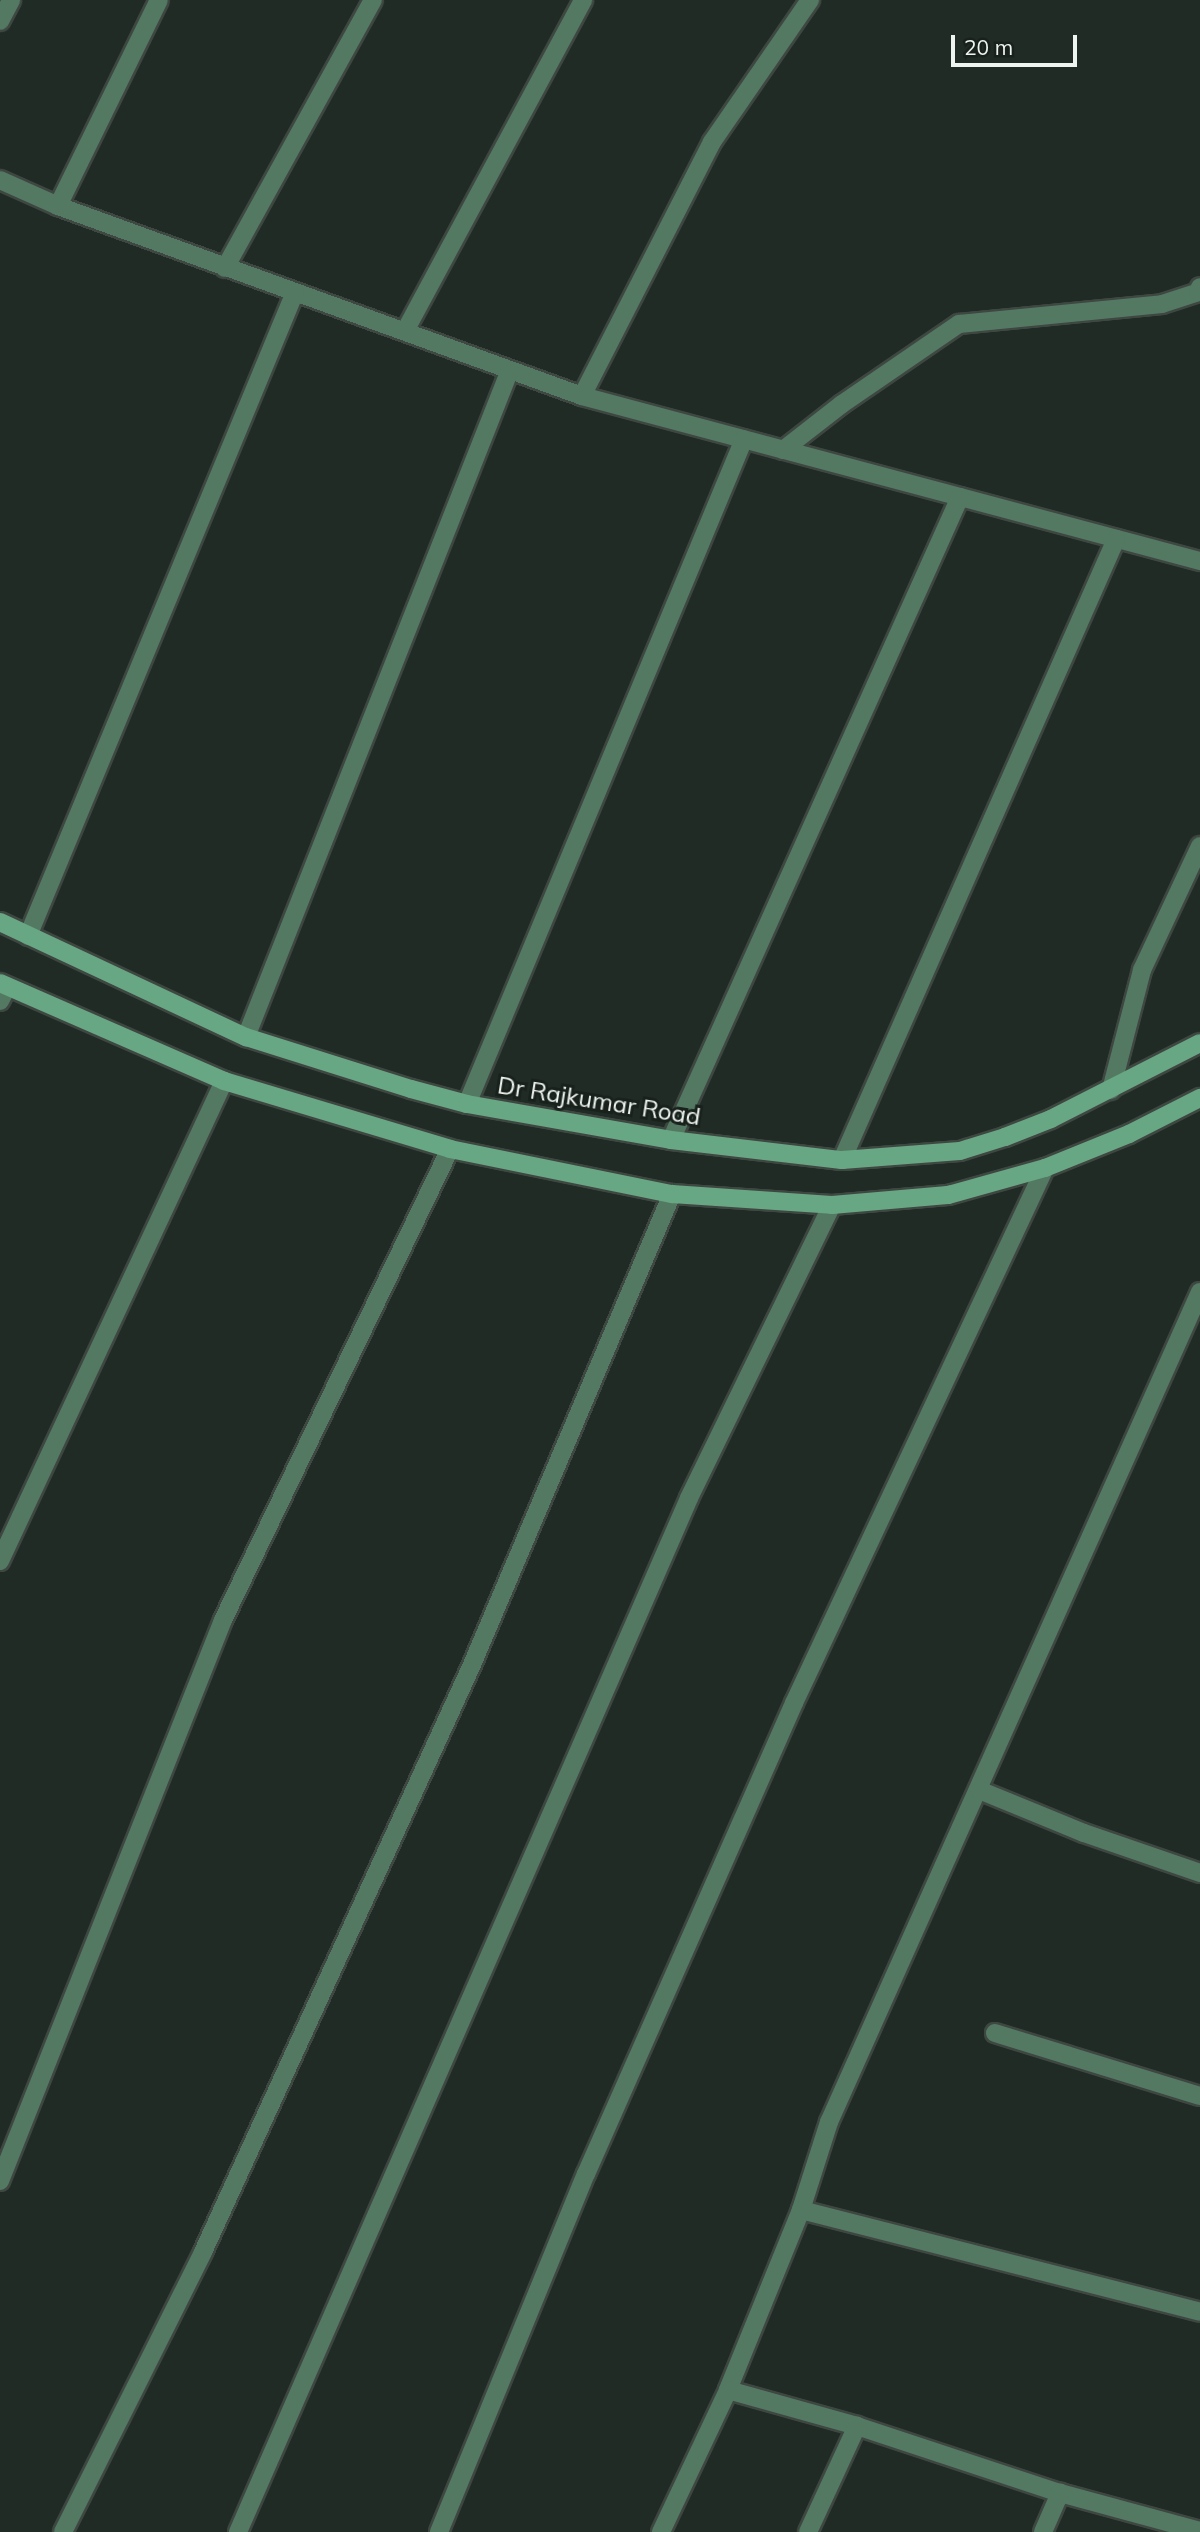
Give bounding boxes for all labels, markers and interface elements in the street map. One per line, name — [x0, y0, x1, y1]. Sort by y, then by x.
scale bar — [955, 21, 1081, 65]
text: 20 m — [964, 34, 1013, 60]
street label: Dr Rajkumar Road — [495, 1071, 703, 1131]

